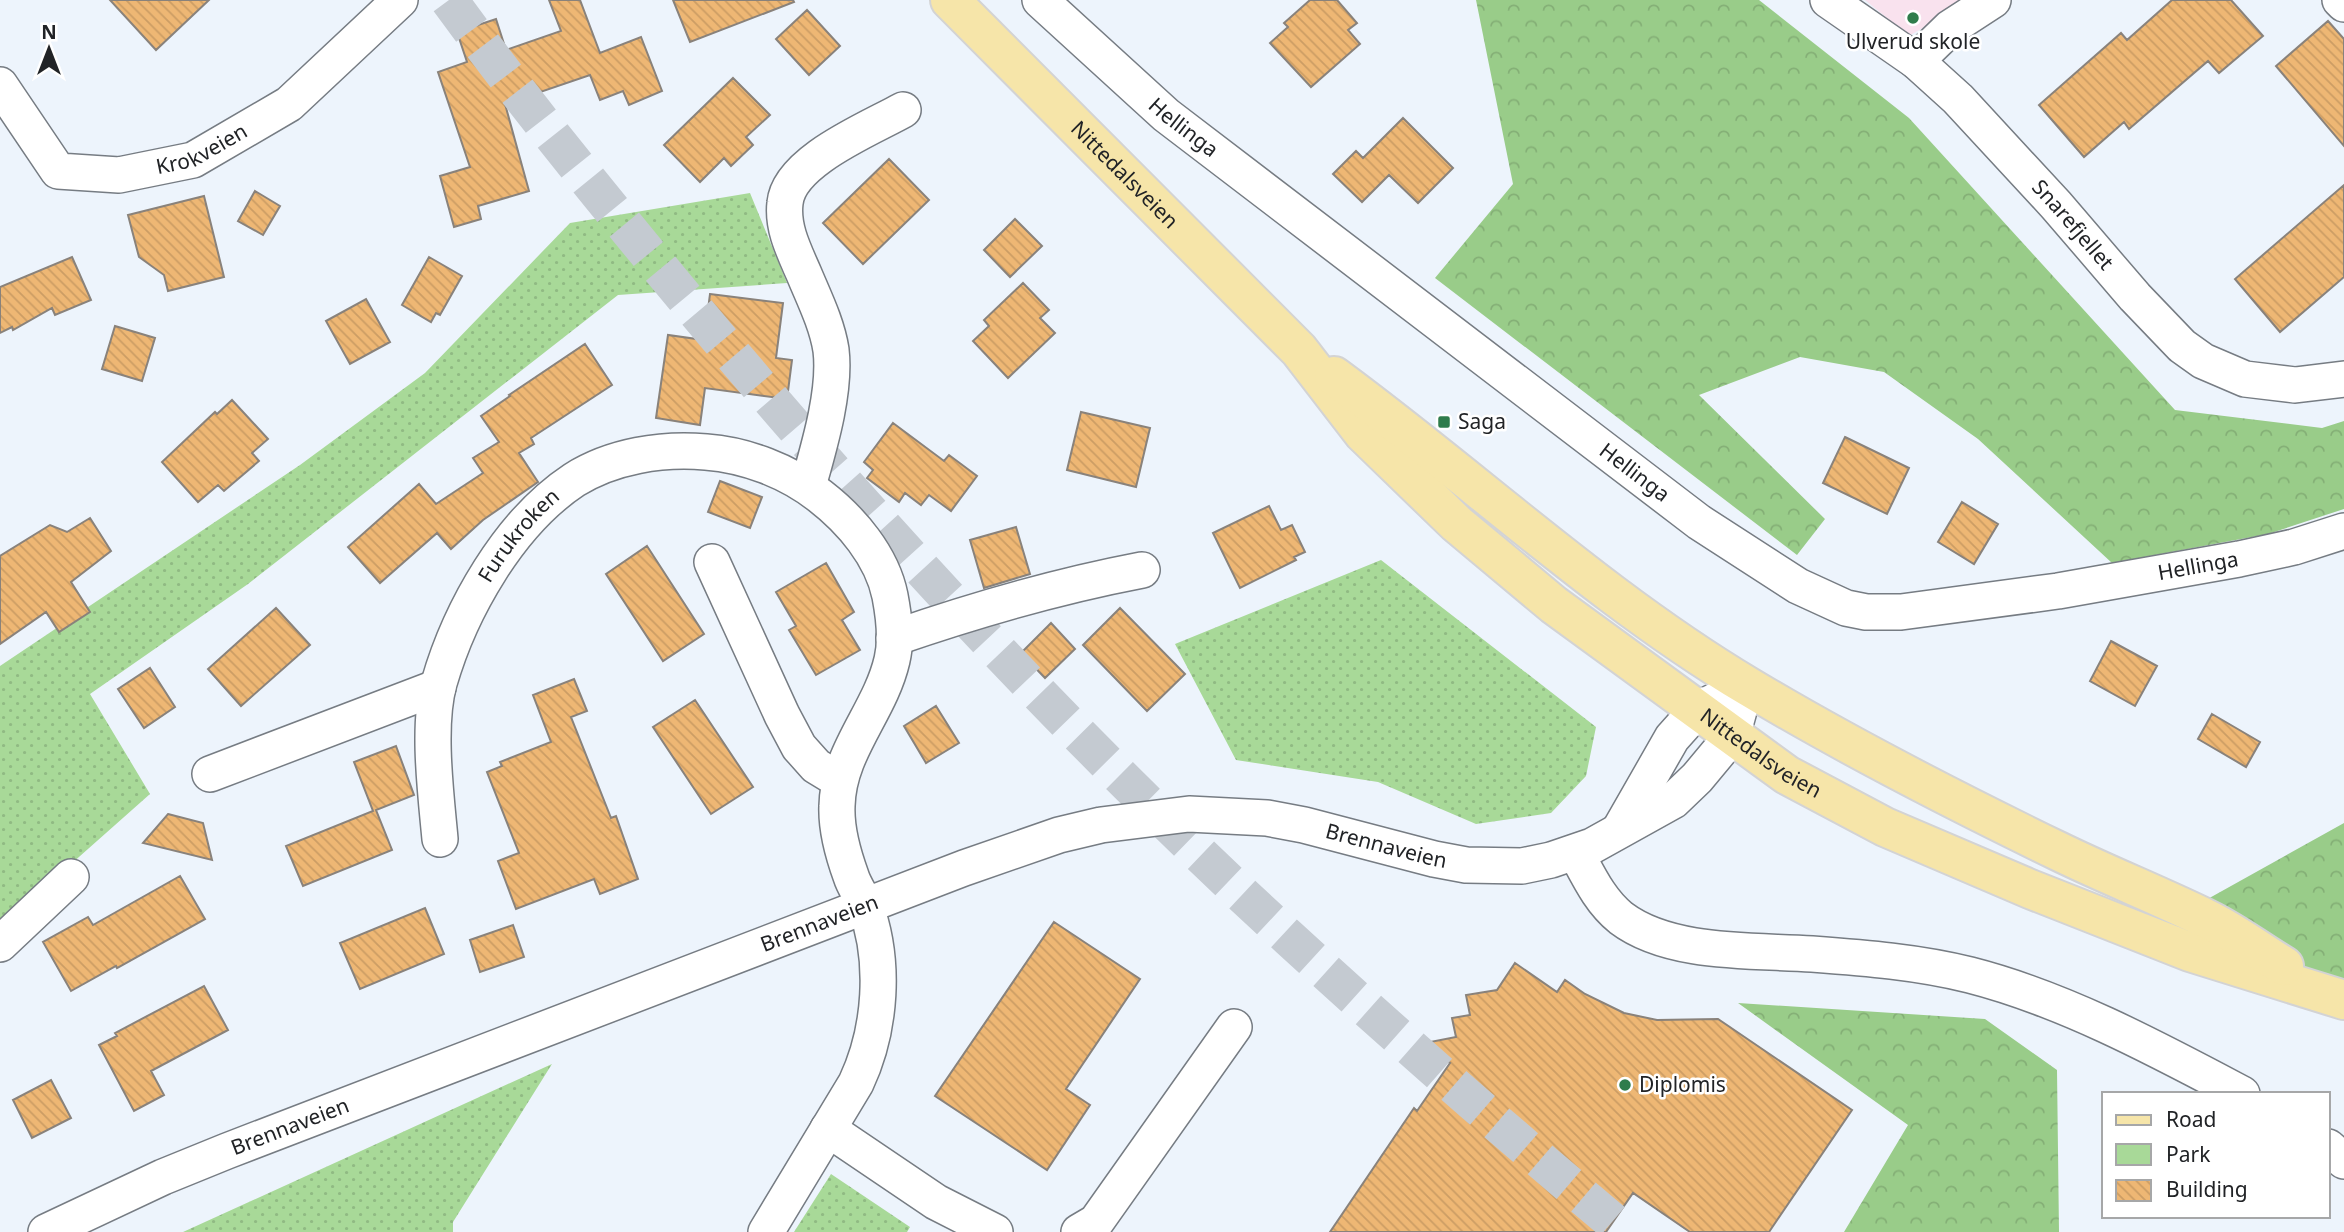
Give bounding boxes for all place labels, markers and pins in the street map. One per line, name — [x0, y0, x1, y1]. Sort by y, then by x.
marker: Ulverud skole — [1905, 10, 1921, 26]
place label: Ulverud skole — [1846, 27, 1980, 55]
place label: Saga — [1458, 407, 1506, 435]
marker: Saga — [1436, 414, 1452, 430]
place label: Diplomis — [1639, 1070, 1726, 1098]
marker: Diplomis — [1617, 1077, 1633, 1093]

